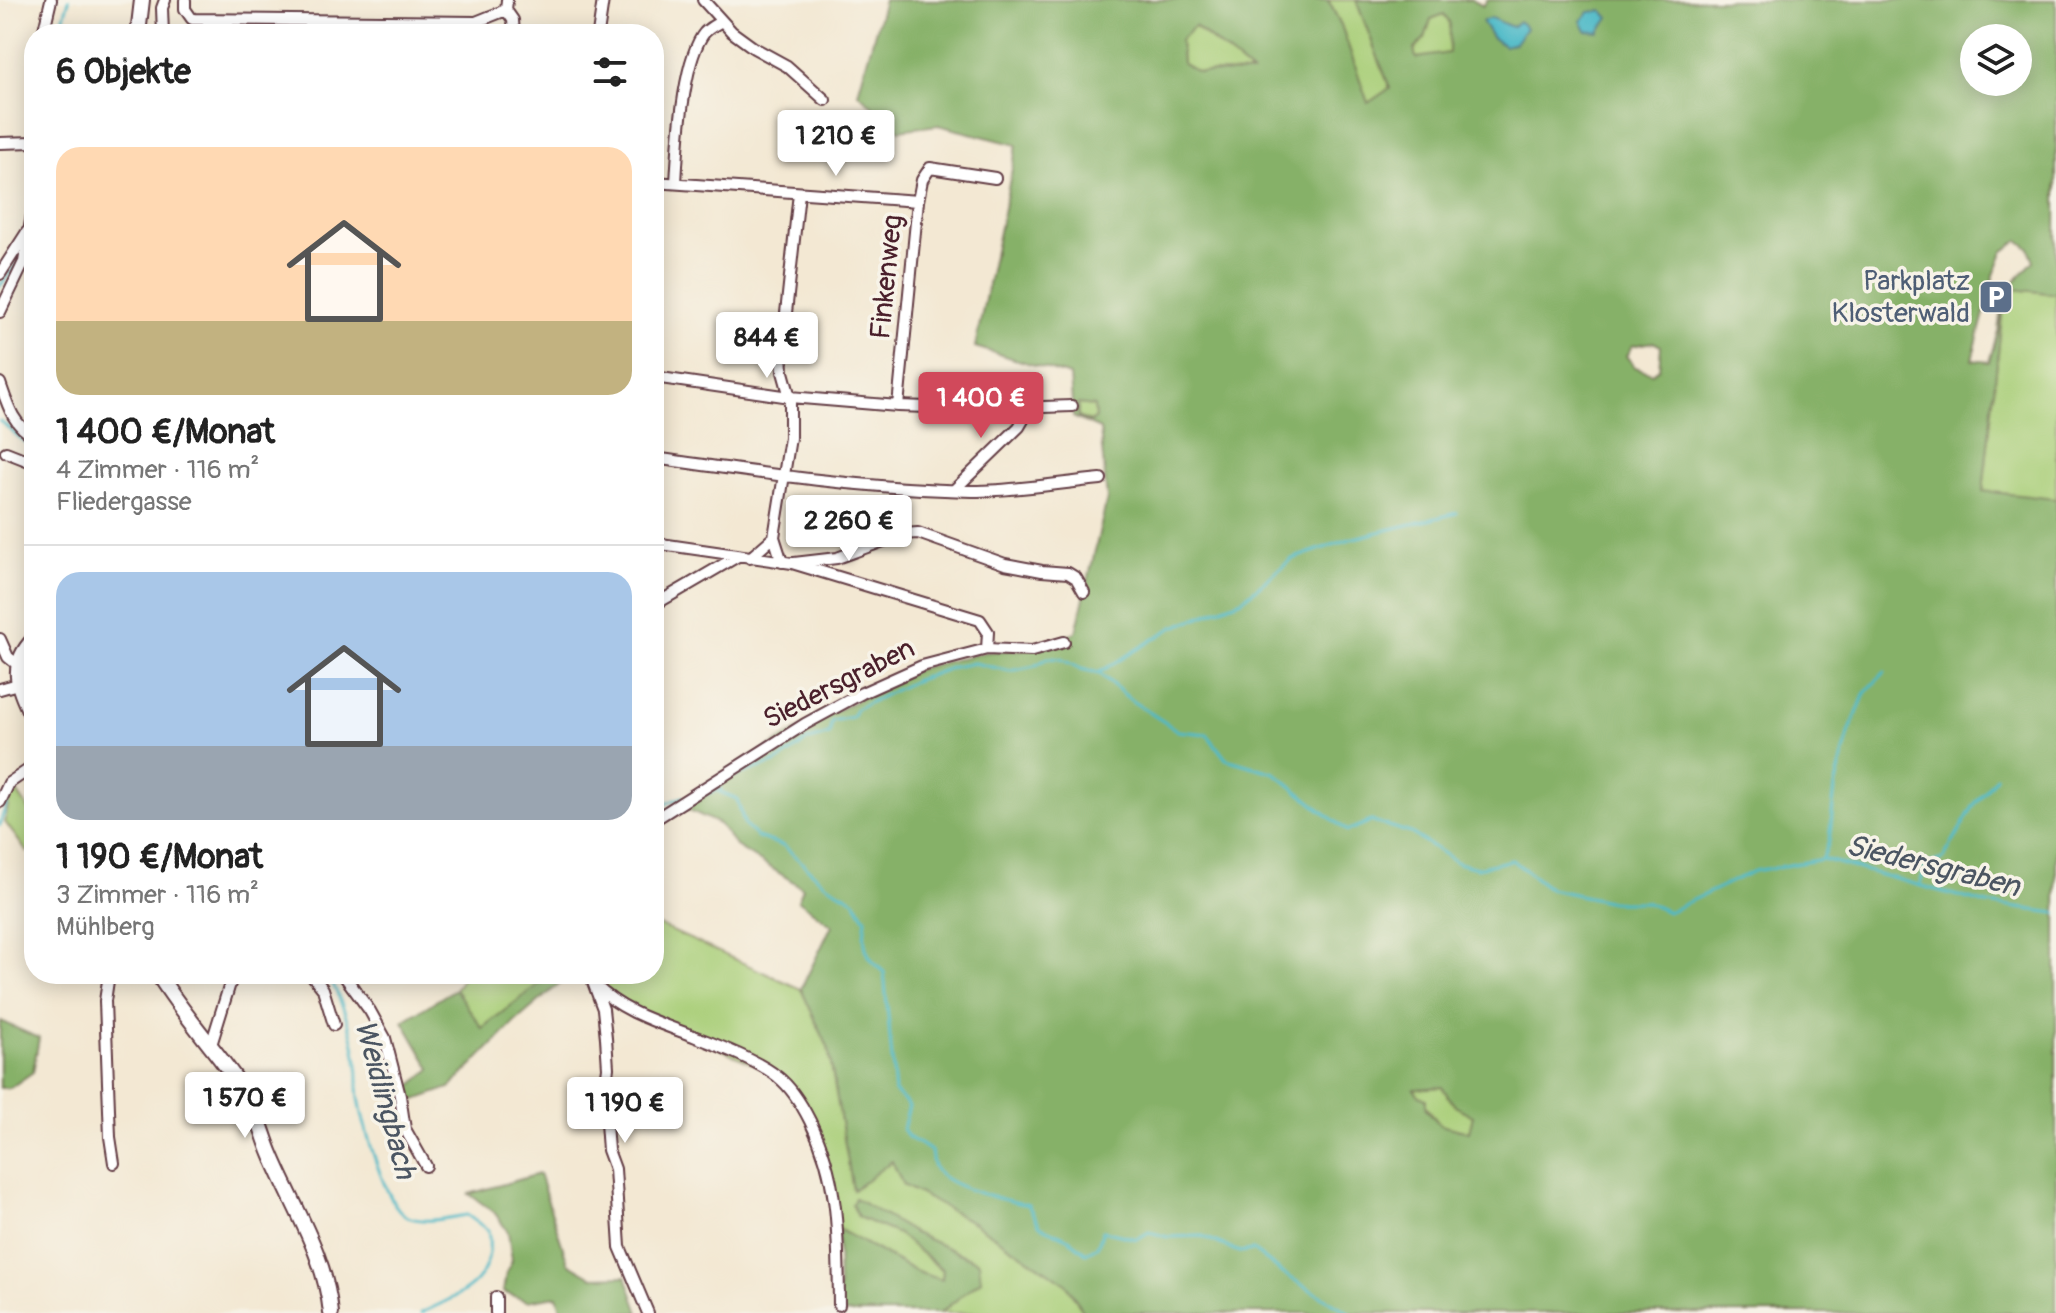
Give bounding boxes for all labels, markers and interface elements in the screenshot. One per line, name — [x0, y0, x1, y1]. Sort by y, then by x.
map controls — [1960, 24, 2032, 96]
button: layers — [1960, 24, 2032, 96]
icon: filters — [588, 50, 632, 94]
text: 6 Objekte — [56, 51, 191, 94]
pin: 1 210 € — [762, 110, 910, 178]
text: 1 210 € — [795, 120, 877, 152]
icon: home — [272, 199, 416, 343]
street label: Finkenweg — [863, 213, 911, 341]
place label: Parkplatz Klosterwald — [1832, 264, 1970, 331]
parking icon: Parkplatz Klosterwald — [1977, 278, 2015, 316]
pin: 844 € — [711, 312, 823, 380]
text: 844 € — [734, 322, 800, 354]
pin: 1 400 € — [907, 372, 1055, 440]
text: 1 400 € — [936, 382, 1026, 414]
text: 1 400 €/Monat — [56, 411, 275, 454]
text: 4 Zimmer · 116 m² — [56, 454, 260, 486]
text: Fliedergasse — [56, 486, 192, 518]
pin: 2 260 € — [775, 495, 923, 563]
text: 2 260 € — [804, 505, 894, 537]
icon: home — [272, 624, 416, 768]
street label: Siedersgraben — [757, 631, 921, 737]
water label: Siedersgraben — [1843, 827, 2025, 906]
text: 1 190 €/Monat — [56, 836, 263, 879]
text: 3 Zimmer · 116 m² — [56, 879, 259, 911]
text: Mühlberg — [56, 911, 155, 943]
water label: Weidlingbach — [346, 1016, 424, 1184]
pin: 1 570 € — [171, 1072, 319, 1140]
pin: 1 190 € — [551, 1077, 699, 1145]
text: 1 570 € — [203, 1082, 287, 1114]
text: 1 190 € — [585, 1087, 665, 1119]

